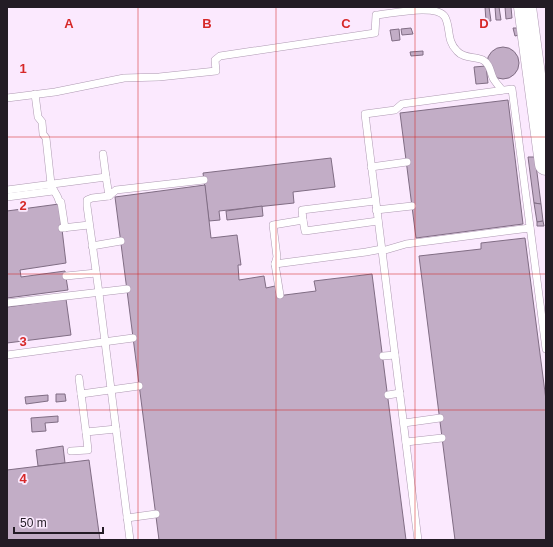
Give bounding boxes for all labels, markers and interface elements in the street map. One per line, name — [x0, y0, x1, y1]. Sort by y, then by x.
text: A — [64, 16, 74, 31]
text: B — [202, 16, 212, 31]
text: C — [341, 16, 351, 31]
text: D — [479, 16, 489, 31]
text: 1 — [19, 61, 27, 76]
text: 2 — [19, 198, 27, 213]
text: 3 — [19, 334, 27, 349]
text: 4 — [19, 471, 27, 486]
scale bar — [14, 509, 103, 535]
text: 50 m — [20, 516, 47, 530]

